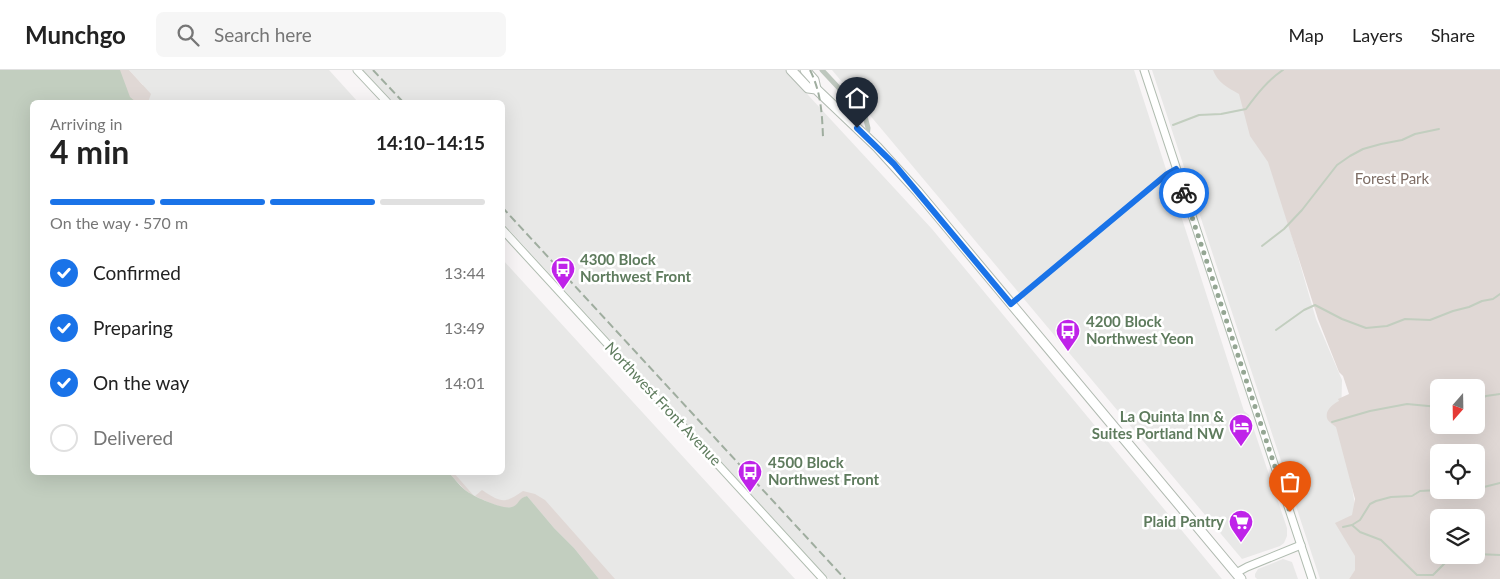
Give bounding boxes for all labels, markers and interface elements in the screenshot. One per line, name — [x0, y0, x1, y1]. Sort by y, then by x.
search box — [156, 12, 506, 57]
text: Munchgo — [25, 20, 126, 49]
icon: search — [174, 21, 202, 49]
text: Search here — [214, 23, 312, 46]
text: Map — [1288, 24, 1324, 46]
text: Layers — [1352, 24, 1403, 46]
text: Share — [1431, 24, 1475, 46]
pin — [836, 77, 878, 128]
icon: home — [843, 84, 871, 112]
text: Arriving in — [50, 114, 123, 133]
text: 14:10–14:15 — [376, 131, 485, 154]
text: 4 min — [50, 132, 129, 171]
courier — [1159, 168, 1209, 218]
park label: Forest Park — [1355, 169, 1430, 187]
icon: bike — [1170, 179, 1198, 207]
text: On the way · 570 m — [50, 213, 188, 232]
place label: 4300 Block Northwest Front — [580, 250, 691, 285]
bus stop icon: 4300 Block Northwest Front — [550, 256, 576, 290]
icon: check — [50, 259, 78, 287]
text: Confirmed — [93, 261, 181, 284]
text: 13:44 — [444, 263, 485, 282]
place label: 4200 Block Northwest Yeon — [1086, 312, 1194, 347]
icon: check — [50, 314, 78, 342]
text: Preparing — [93, 316, 173, 339]
text: 13:49 — [444, 318, 485, 337]
bus stop icon: 4200 Block Northwest Yeon — [1055, 318, 1081, 352]
street label: Northwest Front Avenue — [602, 338, 726, 469]
icon: check — [50, 369, 78, 397]
text: On the way — [93, 371, 189, 394]
text: 14:01 — [444, 373, 485, 392]
north arrow — [1430, 379, 1485, 434]
map controls — [1430, 379, 1485, 564]
place label: La Quinta Inn & Suites Portland NW — [1092, 407, 1224, 442]
hotel icon: La Quinta Inn & Suites Portland NW — [1228, 413, 1254, 447]
text: Delivered — [93, 426, 173, 449]
button: locate — [1430, 444, 1485, 499]
place label: 4500 Block Northwest Front — [768, 453, 879, 488]
bus stop icon: 4500 Block Northwest Front — [737, 459, 763, 493]
pin — [1269, 461, 1311, 512]
icon: bag — [1276, 468, 1304, 496]
supermarket icon: Plaid Pantry — [1228, 509, 1254, 543]
button: layers — [1430, 509, 1485, 564]
place label: Plaid Pantry — [1143, 512, 1224, 530]

